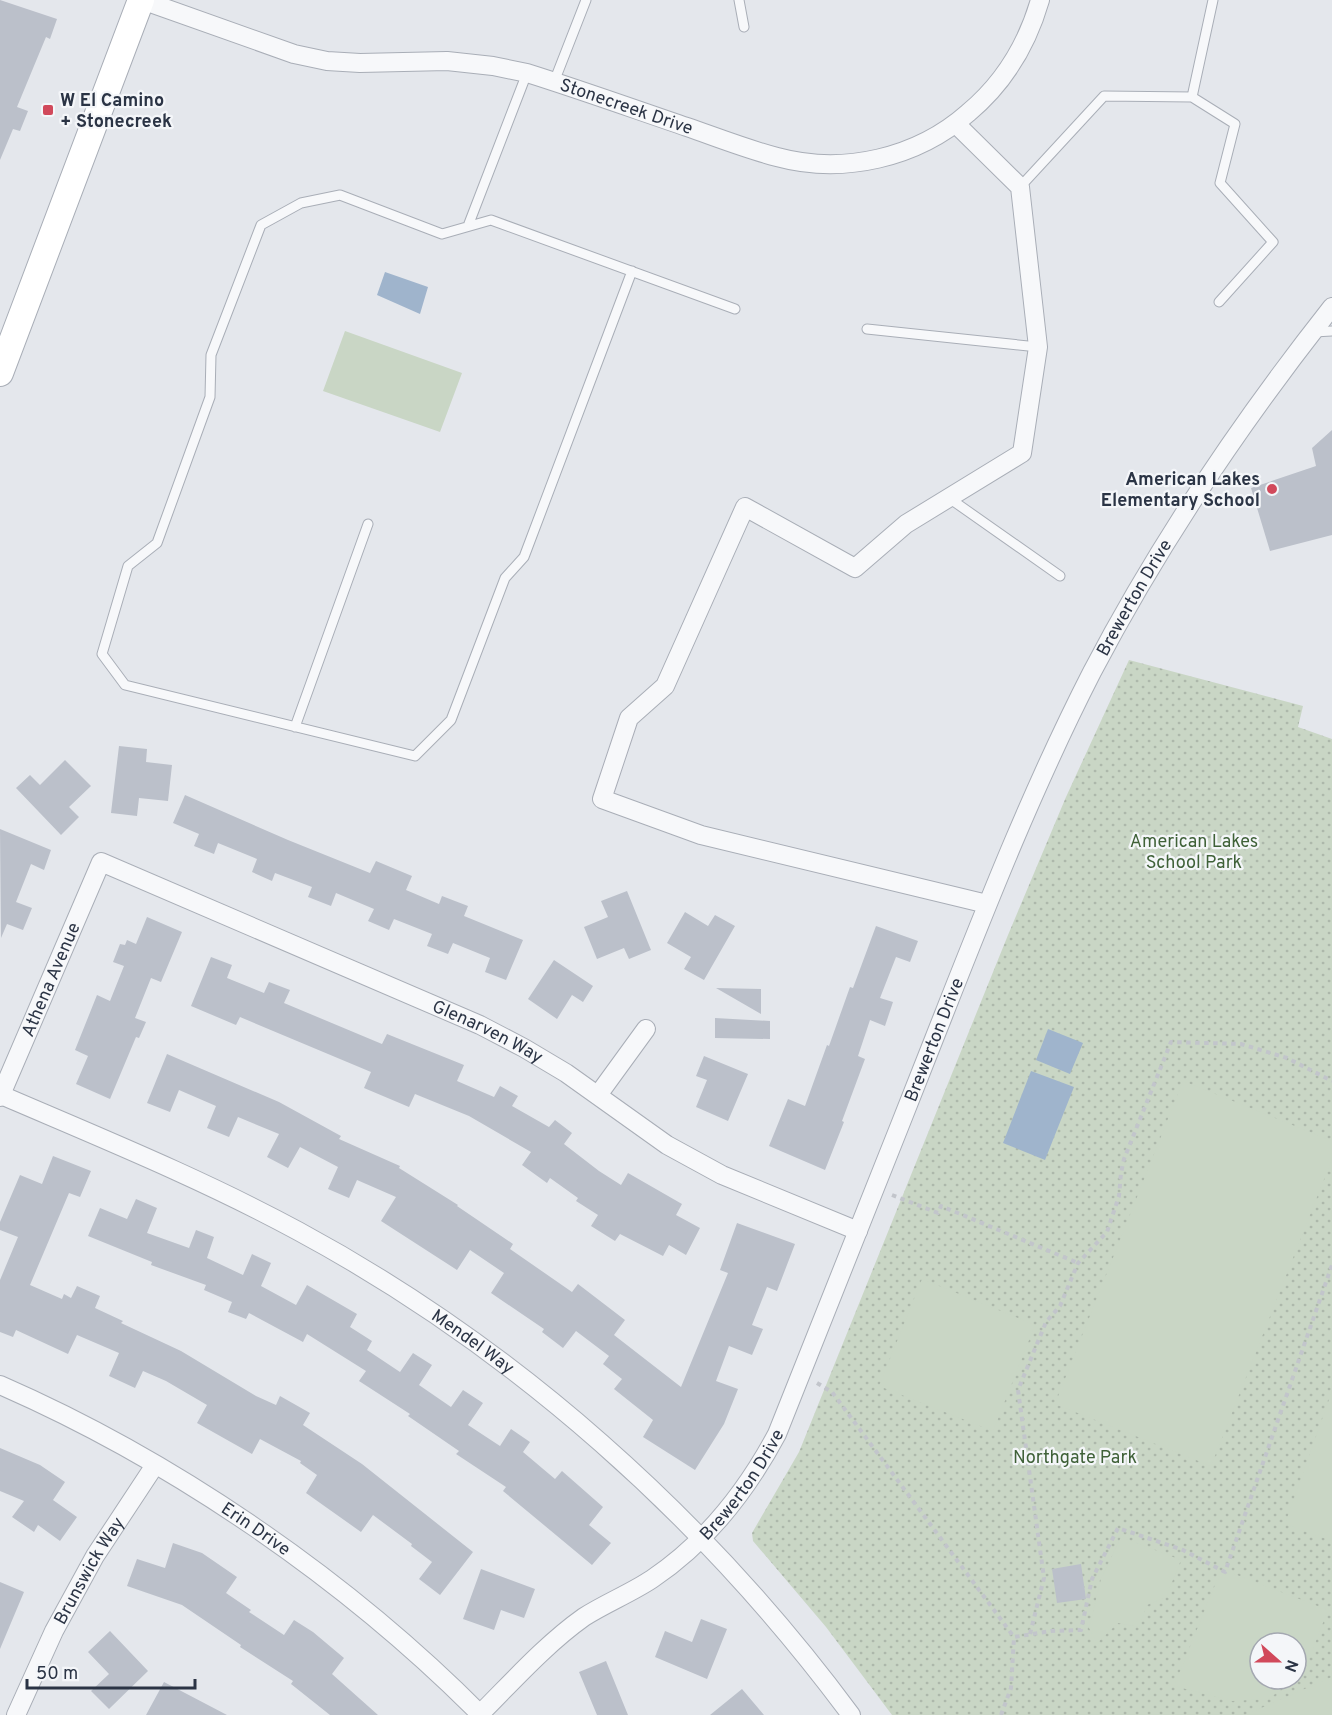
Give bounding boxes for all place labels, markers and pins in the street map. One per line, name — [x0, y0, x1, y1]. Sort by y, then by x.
place label: W El Camino + Stonecreek — [60, 90, 172, 134]
marker: W El Camino + Stonecreek — [41, 103, 55, 117]
place label: American Lakes Elementary School — [1101, 469, 1260, 513]
marker: American Lakes Elementary School — [1265, 482, 1279, 496]

